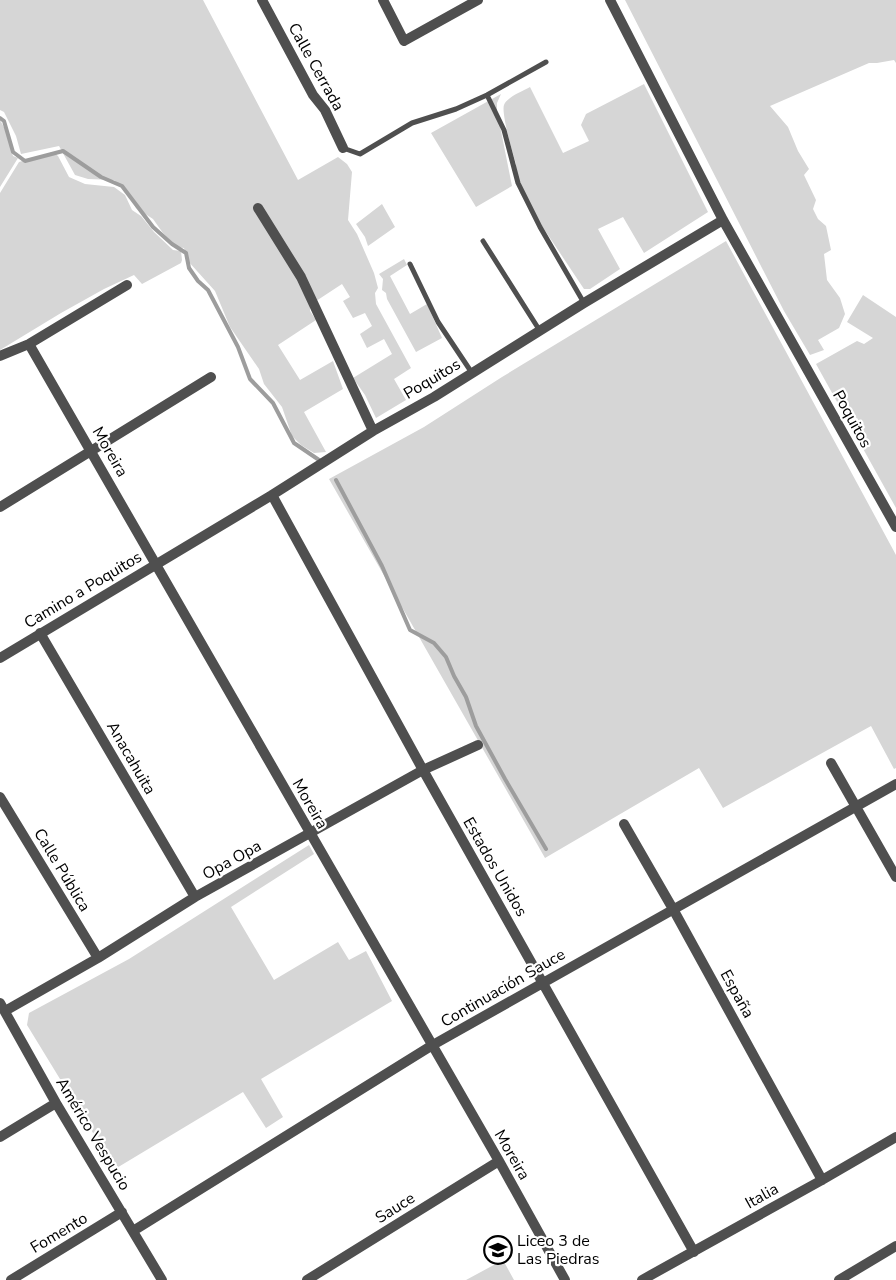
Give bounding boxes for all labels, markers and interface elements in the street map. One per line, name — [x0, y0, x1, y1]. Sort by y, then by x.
street label: Calle Cerrada — [283, 19, 349, 115]
street label: Poquitos — [399, 353, 465, 405]
street label: Poquitos — [827, 386, 877, 452]
street label: Moreira — [87, 423, 133, 481]
street label: Camino a Poquitos — [20, 546, 146, 634]
street label: Anacahuita — [101, 717, 161, 799]
street label: Moreira — [287, 775, 333, 833]
street label: Estados Unidos — [458, 813, 532, 921]
street label: Calle Pública — [28, 824, 96, 916]
street label: Opa Opa — [199, 835, 265, 885]
street label: Continuación Sauce — [437, 943, 569, 1033]
street label: España — [715, 966, 759, 1022]
street label: Américo Vespucio — [51, 1073, 135, 1195]
street label: Moreira — [489, 1126, 535, 1184]
street label: Italia — [741, 1178, 783, 1214]
street label: Sauce — [371, 1187, 419, 1229]
street label: Fomento — [26, 1207, 92, 1259]
place label: Liceo 3 de Las Piedras — [517, 1230, 599, 1270]
school or university icon: Liceo 3 de Las Piedras — [483, 1235, 513, 1265]

